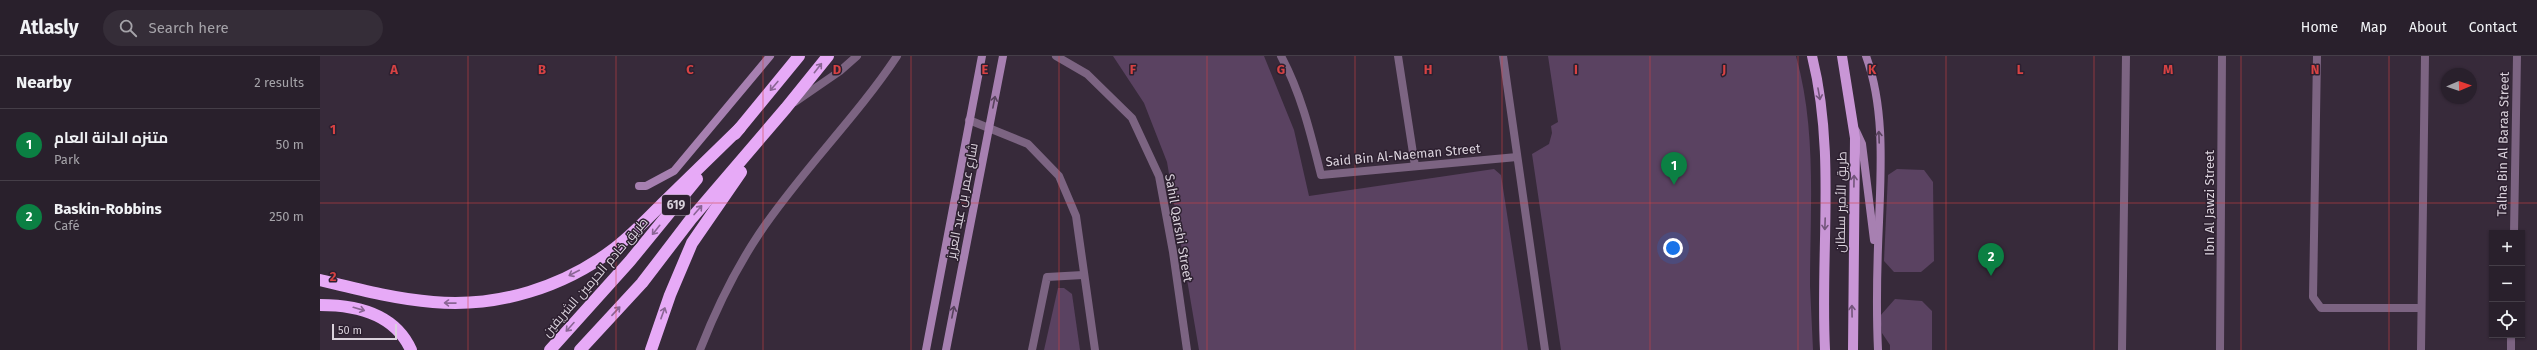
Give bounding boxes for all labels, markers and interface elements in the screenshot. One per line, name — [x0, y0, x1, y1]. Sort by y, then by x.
search box — [103, 10, 383, 46]
text: Atlasly — [20, 16, 79, 39]
icon: search — [117, 17, 139, 39]
text: Search here — [149, 19, 229, 37]
text: Home — [2301, 19, 2338, 36]
text: Map — [2360, 19, 2387, 36]
text: About — [2409, 19, 2447, 36]
text: Contact — [2469, 19, 2517, 36]
text: A — [389, 62, 398, 77]
text: B — [538, 62, 546, 77]
text: C — [686, 62, 694, 77]
text: D — [833, 62, 842, 77]
text: E — [982, 62, 989, 77]
text: F — [1130, 62, 1137, 77]
text: G — [1277, 62, 1285, 77]
text: H — [1424, 62, 1432, 77]
text: I — [1574, 62, 1578, 77]
text: J — [1721, 62, 1726, 77]
text: K — [1868, 62, 1877, 77]
text: L — [2017, 62, 2024, 77]
text: M — [2163, 62, 2173, 77]
text: N — [2311, 62, 2319, 77]
one-way arrow — [814, 63, 822, 74]
north arrow — [2441, 68, 2477, 104]
street label: Talha Bin Al Baraa Street — [2494, 71, 2512, 216]
text: Nearby — [16, 72, 71, 93]
text: 2 results — [254, 75, 304, 90]
one-way arrow — [770, 81, 779, 92]
one-way arrow — [1815, 87, 1823, 100]
one-way arrow — [990, 95, 998, 108]
text: 1 — [330, 122, 336, 137]
text: متنزه الدانة العام — [54, 129, 168, 147]
one-way arrow — [1875, 131, 1883, 144]
text: 1 — [26, 137, 32, 152]
text: 50 m — [276, 137, 304, 152]
street label: Said Bin Al-Naeman Street — [1325, 141, 1481, 169]
street label: شارع عمر بن عبد العزيز — [943, 142, 982, 262]
street label: Ibn Al Jawzi Street — [2202, 150, 2217, 256]
street label: طريق الأمير سلطان — [1833, 151, 1849, 253]
text: Park — [54, 152, 80, 167]
pin: 1 — [1661, 152, 1687, 185]
street label: Sahil Qarshi Street — [1162, 173, 1196, 284]
one-way arrow — [1850, 175, 1858, 188]
road number: 619 — [662, 195, 690, 215]
text: Baskin-Robbins — [54, 200, 162, 218]
one-way arrow — [694, 205, 703, 216]
text: 2 — [26, 209, 32, 224]
text: 250 m — [269, 209, 304, 224]
street label: طريق خادم الحرمين الشريفين — [539, 214, 652, 341]
one-way arrow — [1821, 217, 1829, 230]
text: Café — [54, 218, 80, 233]
one-way arrow — [651, 224, 660, 235]
map controls — [2489, 230, 2525, 338]
button: + — [2489, 230, 2525, 266]
your location — [1663, 238, 1683, 258]
pin: 2 — [1978, 243, 2004, 276]
button: − — [2489, 266, 2525, 302]
text: 2 — [330, 269, 337, 284]
one-way arrow — [569, 270, 581, 277]
one-way arrow — [444, 299, 457, 306]
button: locate — [2489, 302, 2525, 338]
one-way arrow — [1848, 305, 1856, 318]
one-way arrow — [352, 306, 365, 313]
one-way arrow — [611, 306, 621, 316]
one-way arrow — [949, 306, 957, 319]
one-way arrow — [660, 307, 668, 319]
scale bar — [332, 322, 397, 341]
one-way arrow — [566, 322, 575, 332]
text: 50 m — [338, 324, 362, 337]

